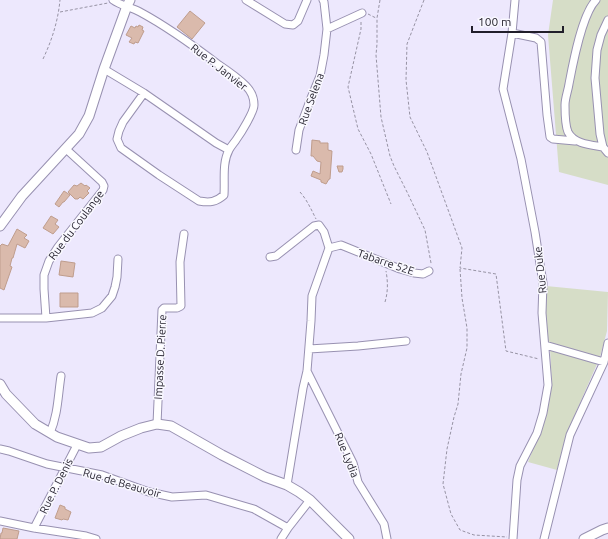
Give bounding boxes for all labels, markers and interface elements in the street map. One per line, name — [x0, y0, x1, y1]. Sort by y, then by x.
scale bar — [472, 8, 563, 34]
text: 100 m — [478, 15, 511, 28]
street label: Rue P. Janvier — [188, 41, 250, 93]
street label: Rue Selena — [296, 71, 326, 127]
street label: Rue du Coulange — [46, 188, 106, 262]
street label: Rue Duke — [532, 246, 548, 294]
street label: Tabarre 52E — [356, 247, 416, 277]
street label: Impasse D. Pierre — [152, 314, 168, 400]
street label: Rue Lydia — [333, 431, 361, 479]
street label: Rue P. Denis — [37, 456, 75, 516]
street label: Rue de Beauvoir — [82, 466, 163, 500]

